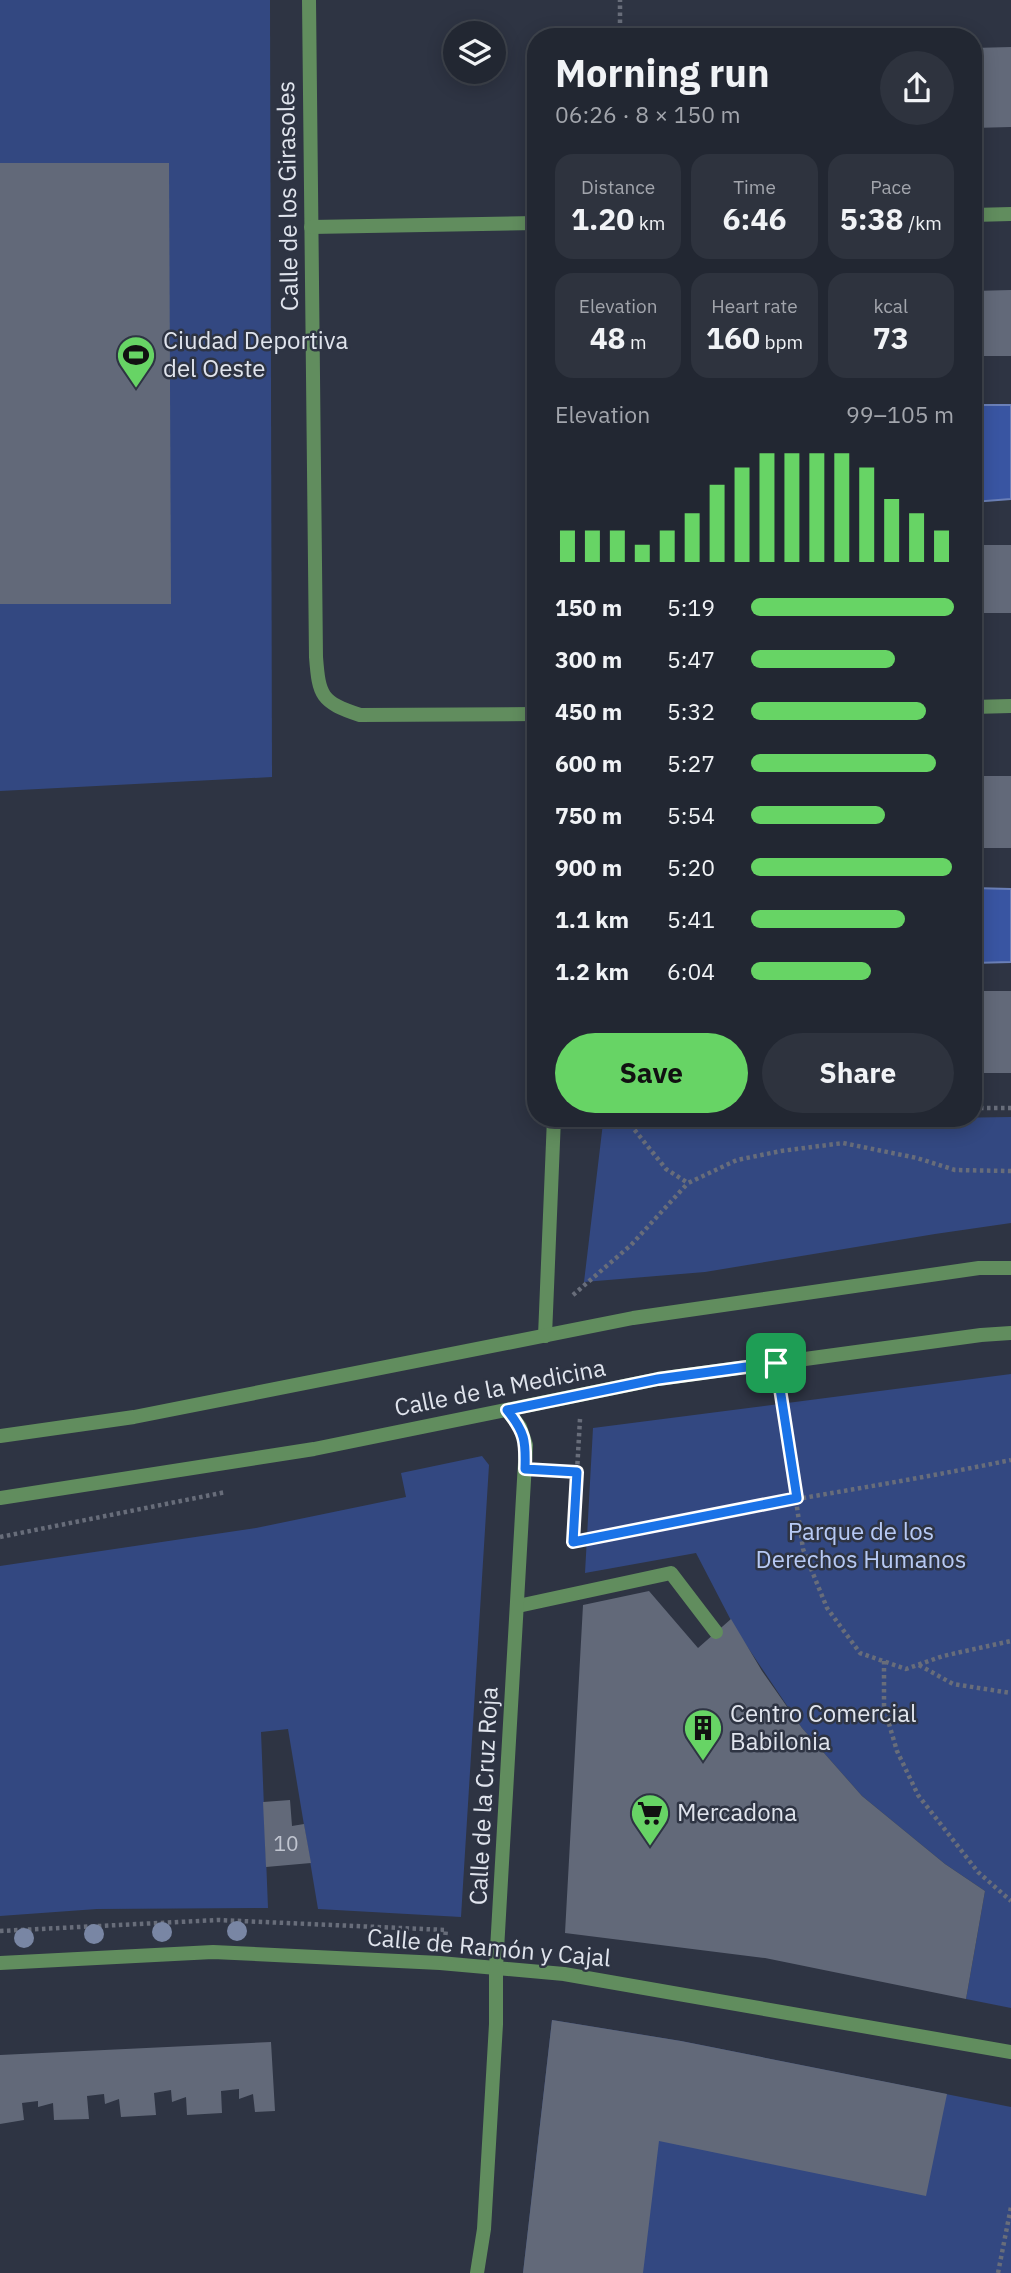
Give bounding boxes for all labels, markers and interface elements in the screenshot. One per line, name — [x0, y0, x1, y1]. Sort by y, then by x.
map controls — [443, 21, 506, 84]
button: layers — [443, 21, 506, 84]
text: Morning run — [555, 48, 770, 97]
button: share — [880, 51, 954, 125]
street label: Calle de los Girasoles — [269, 81, 305, 311]
text: 06:26 · 8 × 150 m — [555, 99, 741, 129]
text: Distance — [581, 175, 655, 199]
text: Time — [733, 175, 776, 199]
text: Pace — [870, 175, 912, 199]
text: 1.20 — [571, 199, 634, 238]
text: 6:46 — [723, 199, 786, 238]
text: 5:38 — [840, 199, 904, 238]
text: km — [634, 211, 665, 235]
text: /km — [904, 211, 942, 235]
text: Elevation — [579, 294, 658, 318]
text: Heart rate — [711, 294, 798, 318]
text: kcal — [874, 294, 908, 318]
text: 48 — [590, 318, 626, 357]
text: 160 — [706, 318, 760, 357]
text: 73 — [873, 318, 909, 357]
place label: Ciudad Deportiva del Oeste — [163, 324, 348, 384]
text: m — [626, 330, 647, 354]
text: bpm — [760, 330, 803, 354]
sports icon: Ciudad Deportiva del Oeste — [115, 334, 157, 389]
text: Elevation — [555, 399, 650, 429]
text: 99–105 m — [846, 399, 954, 429]
text: 150 m — [555, 592, 622, 622]
text: 5:19 — [667, 592, 715, 622]
text: 300 m — [555, 644, 622, 674]
text: 5:47 — [667, 644, 715, 674]
text: 450 m — [555, 696, 622, 726]
text: 5:32 — [667, 696, 715, 726]
text: 600 m — [555, 748, 622, 778]
text: 5:27 — [667, 748, 715, 778]
text: 750 m — [555, 800, 622, 830]
text: 5:54 — [667, 800, 715, 830]
text: 900 m — [555, 852, 622, 882]
text: 5:20 — [667, 852, 715, 882]
text: 1.1 km — [555, 904, 629, 934]
text: 5:41 — [667, 904, 715, 934]
text: 1.2 km — [555, 956, 629, 986]
text: 6:04 — [667, 956, 715, 986]
button: Save — [555, 1033, 748, 1113]
button: Share — [762, 1033, 954, 1113]
pin — [746, 1333, 806, 1393]
icon: arrive — [757, 1344, 795, 1382]
street label: Calle de la Medicina — [392, 1351, 608, 1423]
park label: Parque de los Derechos Humanos — [756, 1515, 966, 1575]
street label: Calle de la Cruz Roja — [461, 1686, 505, 1906]
place label: Centro Comercial Babilonia — [730, 1697, 917, 1757]
building icon: Centro Comercial Babilonia — [682, 1707, 724, 1762]
supermarket icon: Mercadona — [629, 1792, 671, 1847]
place label: Mercadona — [677, 1796, 797, 1828]
house number: 10 — [273, 1829, 299, 1857]
street label: Calle de Ramón y Cajal — [366, 1920, 612, 1974]

